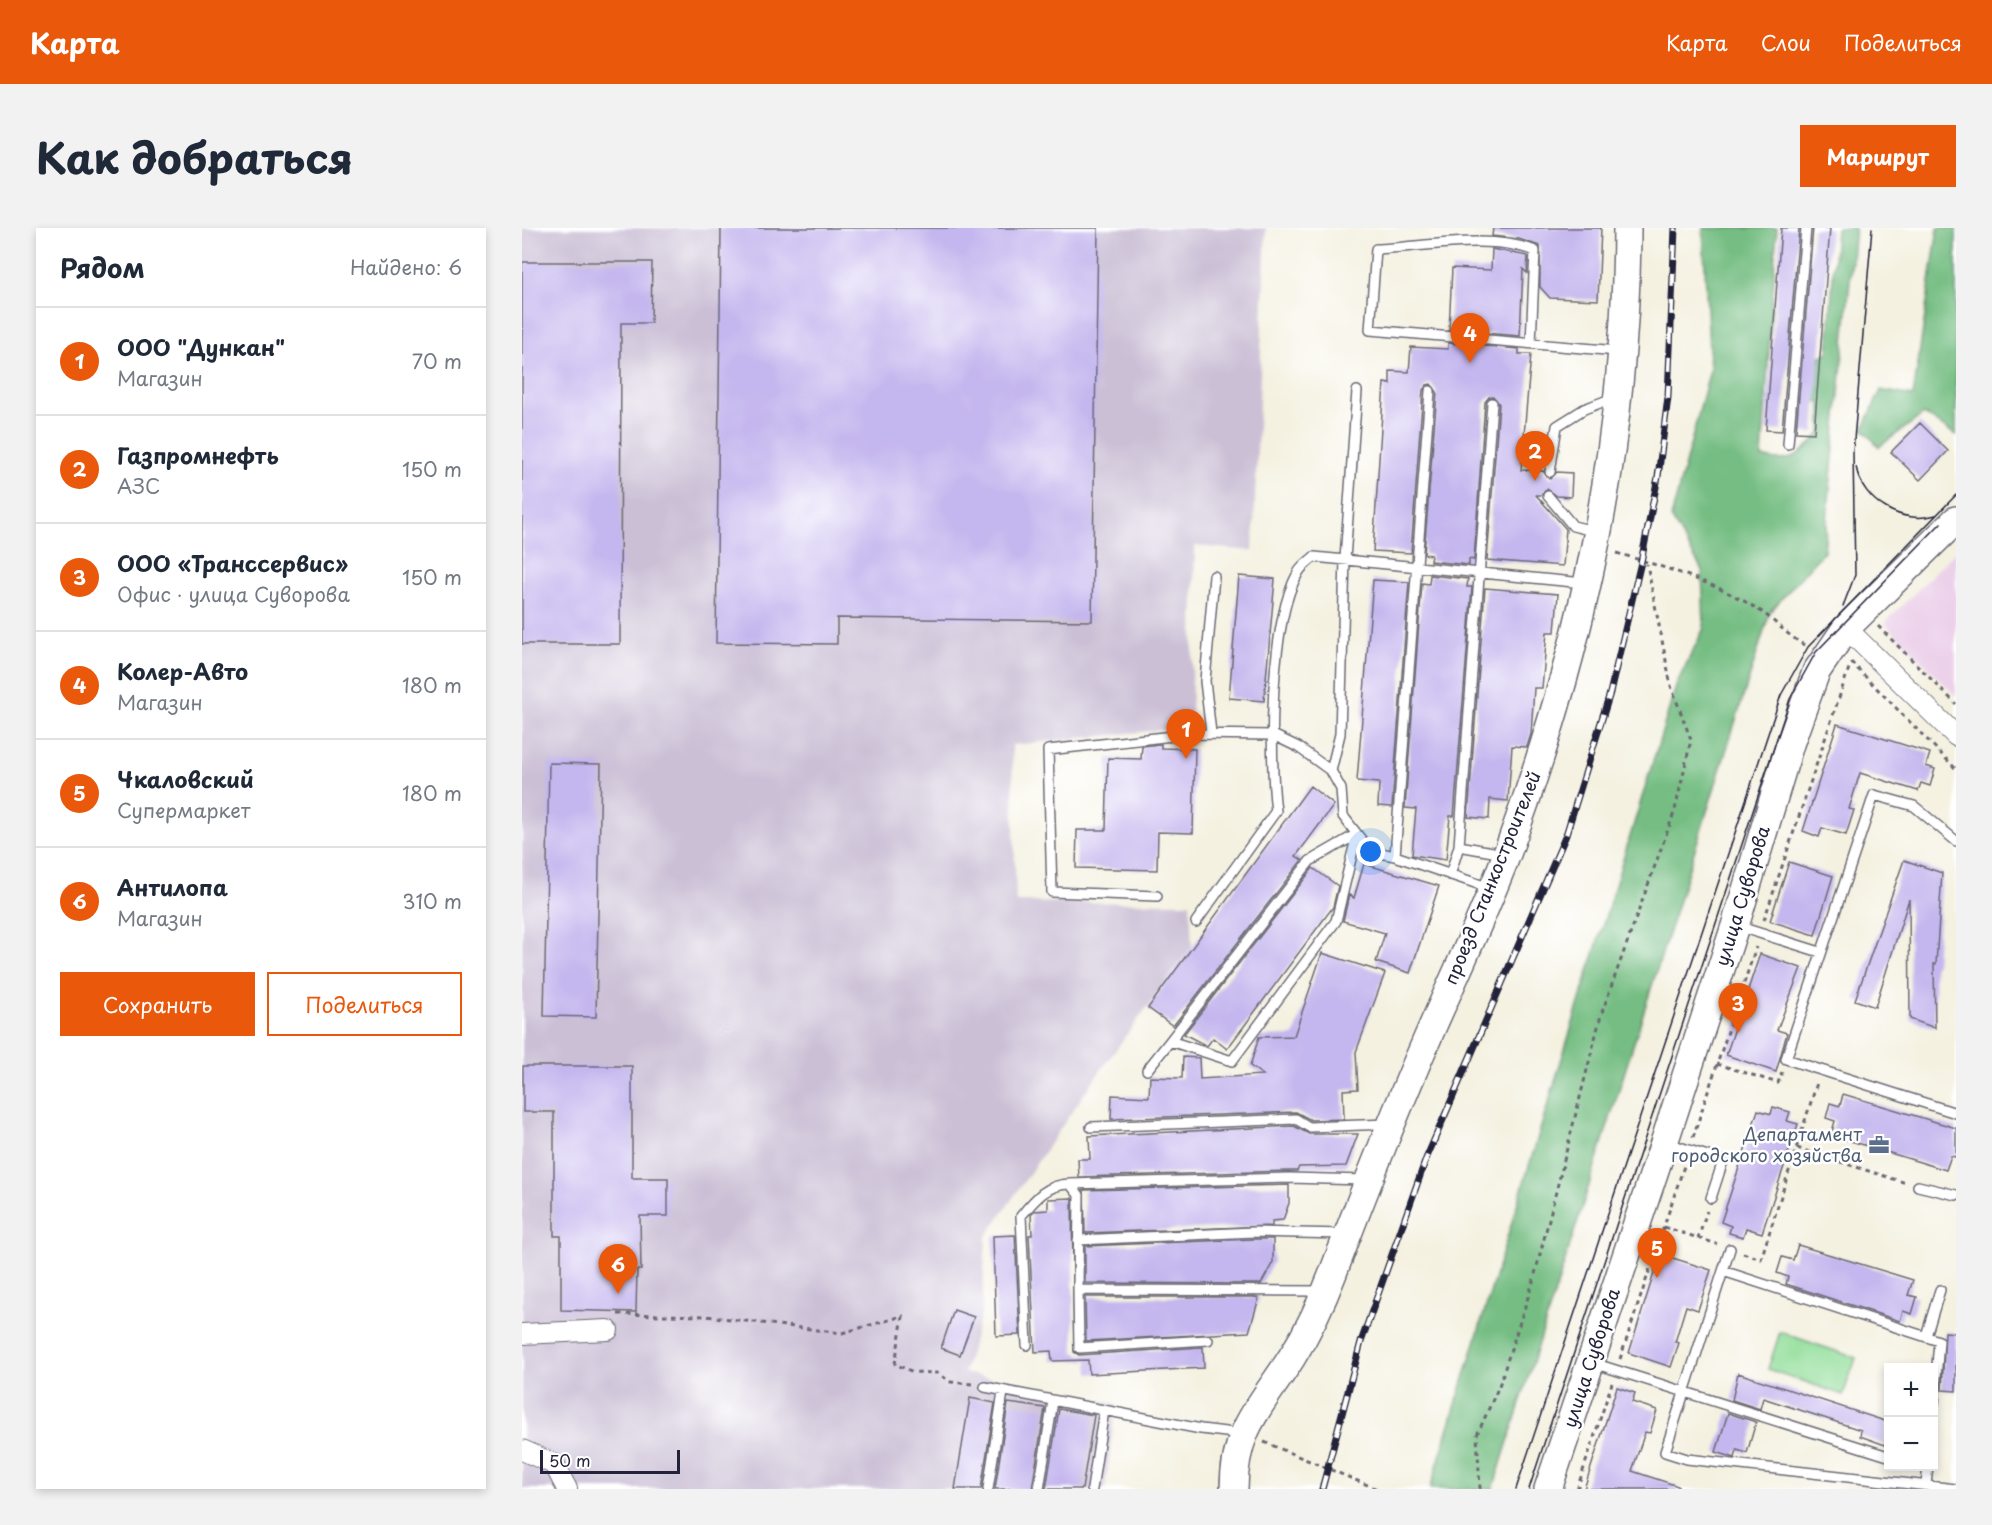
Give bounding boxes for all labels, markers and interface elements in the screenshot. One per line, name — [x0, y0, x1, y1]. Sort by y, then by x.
text: Карта — [30, 21, 120, 64]
text: Карта — [1666, 26, 1728, 58]
text: Слои — [1761, 26, 1811, 58]
text: Поделиться — [1844, 26, 1962, 58]
text: Как добраться — [36, 125, 353, 188]
button: Маршрут — [1800, 125, 1956, 187]
text: Рядом — [60, 248, 145, 287]
text: Найдено: 6 — [350, 252, 462, 282]
pin: 4 — [1450, 314, 1490, 363]
text: ООО "Дункан" — [117, 330, 285, 363]
text: 1 — [75, 346, 84, 376]
text: 70 m — [412, 346, 462, 376]
text: Магазин — [117, 363, 203, 393]
pin: 2 — [1516, 432, 1554, 481]
text: Газпромнефть — [117, 438, 279, 471]
text: 2 — [72, 454, 87, 484]
text: 150 m — [402, 454, 462, 484]
text: АЗС — [117, 471, 160, 501]
text: ООО «Транссервис» — [117, 546, 348, 579]
text: 3 — [73, 562, 86, 592]
text: 150 m — [402, 562, 462, 592]
text: Офис · улица Суворова — [117, 579, 350, 609]
text: Колер-Авто — [117, 654, 248, 687]
text: 4 — [73, 670, 86, 700]
text: 180 m — [402, 670, 462, 700]
text: Магазин — [117, 687, 203, 717]
pin: 1 — [1166, 710, 1206, 759]
text: Чкаловский — [117, 762, 254, 795]
street label: проезд Станкостроителей — [1436, 767, 1547, 988]
text: 5 — [73, 778, 86, 808]
text: 180 m — [402, 778, 462, 808]
text: Супермаркет — [117, 795, 250, 825]
street label: улица Суворова — [1707, 821, 1776, 969]
your location — [1356, 837, 1385, 866]
text: Aнтилопа — [117, 870, 228, 903]
text: 6 — [72, 886, 87, 916]
text: 310 m — [402, 886, 462, 916]
text: Магазин — [117, 903, 203, 933]
button: Сохранить — [60, 972, 255, 1036]
button: Поделиться — [267, 972, 462, 1036]
pin: 3 — [1718, 984, 1758, 1033]
place label: Департамент городского хозяйства — [1671, 1120, 1863, 1168]
office icon: Департамент городского хозяйства — [1867, 1133, 1891, 1157]
pin: 5 — [1638, 1228, 1676, 1278]
pin: 6 — [598, 1244, 638, 1294]
street label: улица Суворова — [1555, 1284, 1626, 1431]
map controls — [1884, 1363, 1938, 1471]
button: + — [1884, 1363, 1938, 1417]
button: − — [1884, 1417, 1938, 1471]
scale bar — [540, 1447, 680, 1474]
text: 50 m — [549, 1448, 590, 1472]

